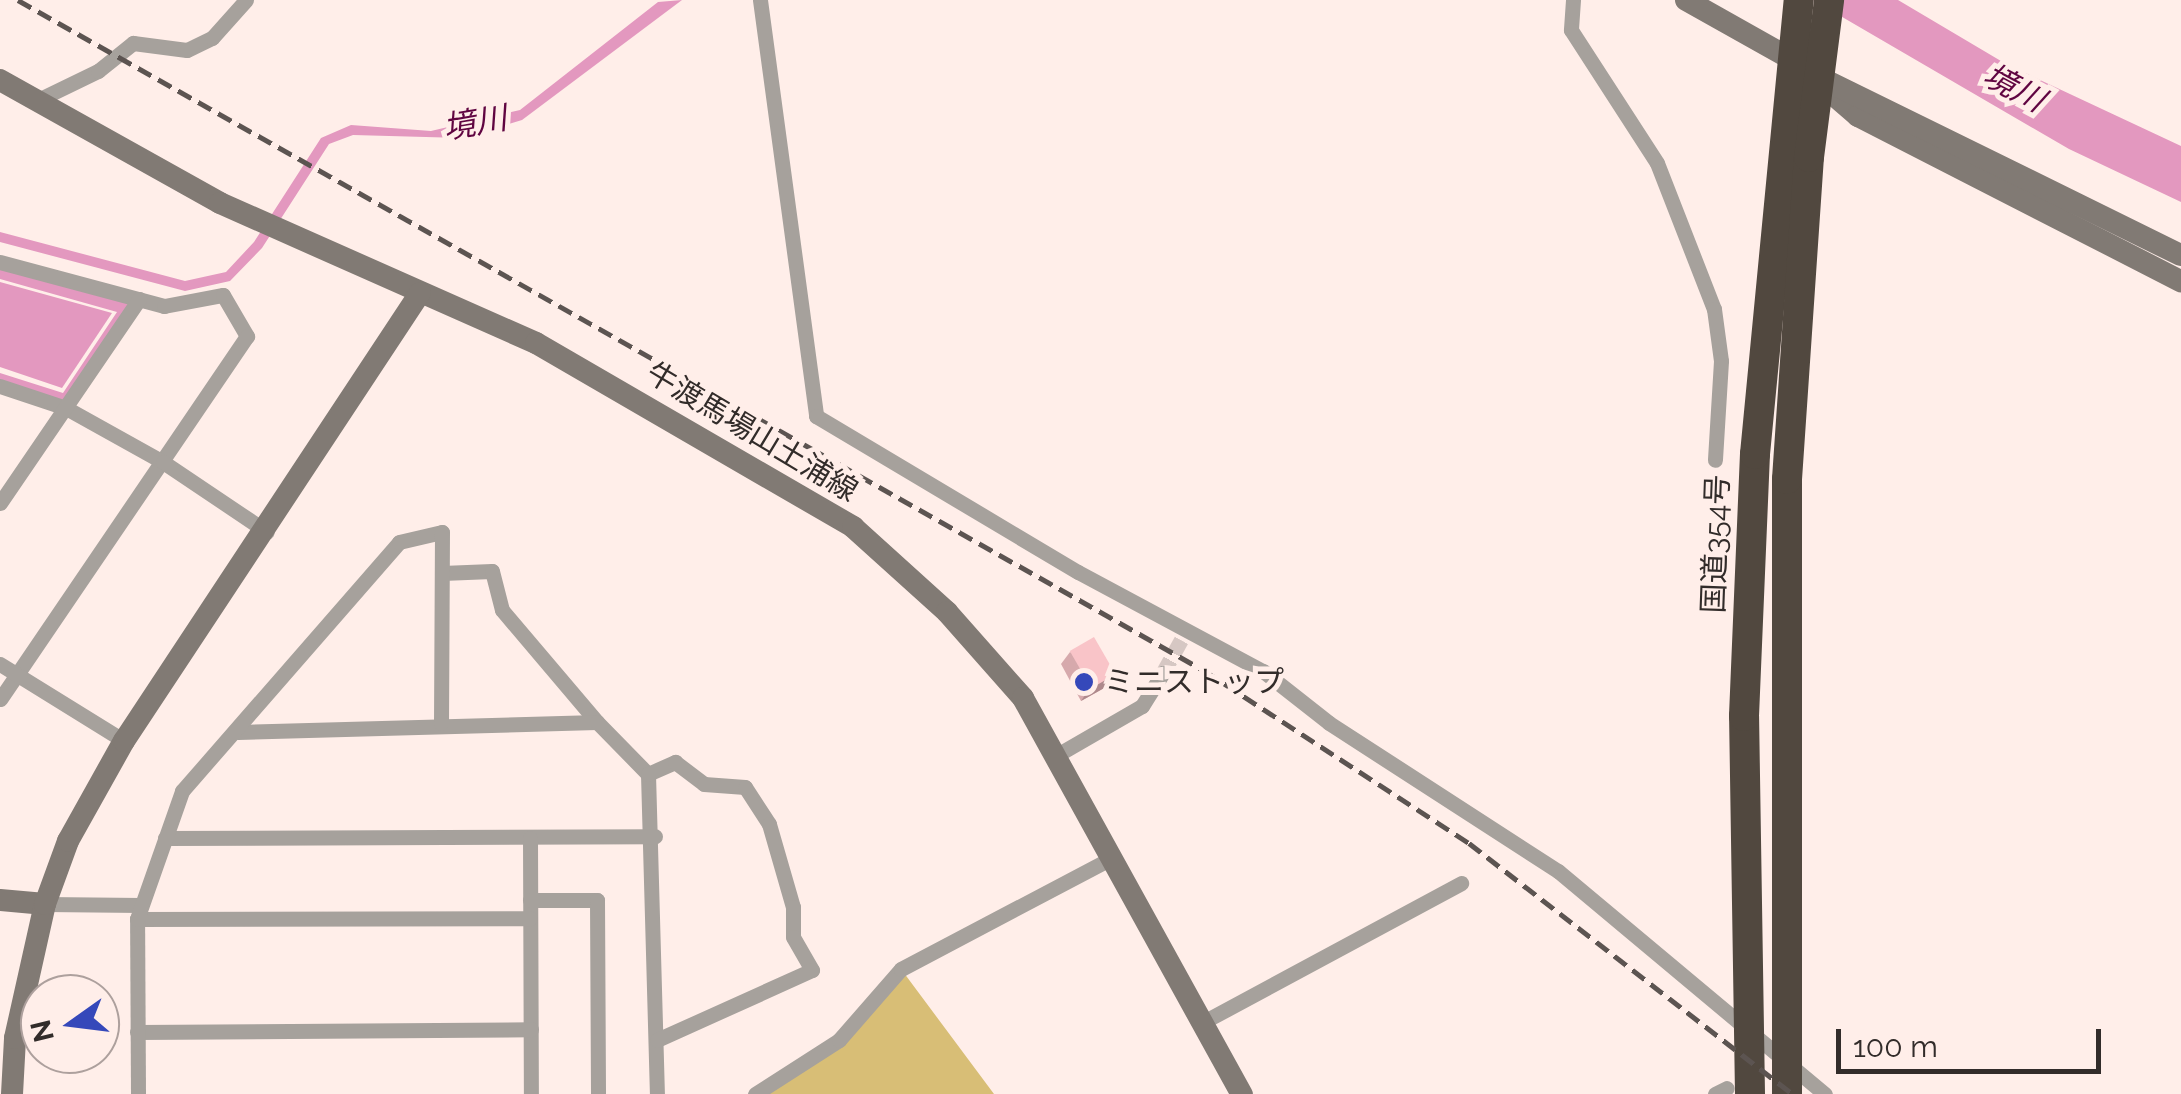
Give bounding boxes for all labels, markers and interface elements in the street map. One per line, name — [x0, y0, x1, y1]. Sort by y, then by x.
water label: 境川 — [1977, 56, 2051, 120]
water label: 境川 — [440, 99, 510, 147]
street label: 牛渡馬場山土浦線 — [640, 355, 864, 509]
street label: 国道354号 — [1696, 474, 1736, 614]
place label: ミニストップ — [1104, 664, 1284, 700]
marker: ミニストップ — [1073, 671, 1095, 693]
north arrow — [20, 974, 120, 1074]
scale bar — [1841, 1009, 2106, 1071]
text: N — [24, 1017, 61, 1045]
text: 100 m — [1853, 1029, 1938, 1064]

